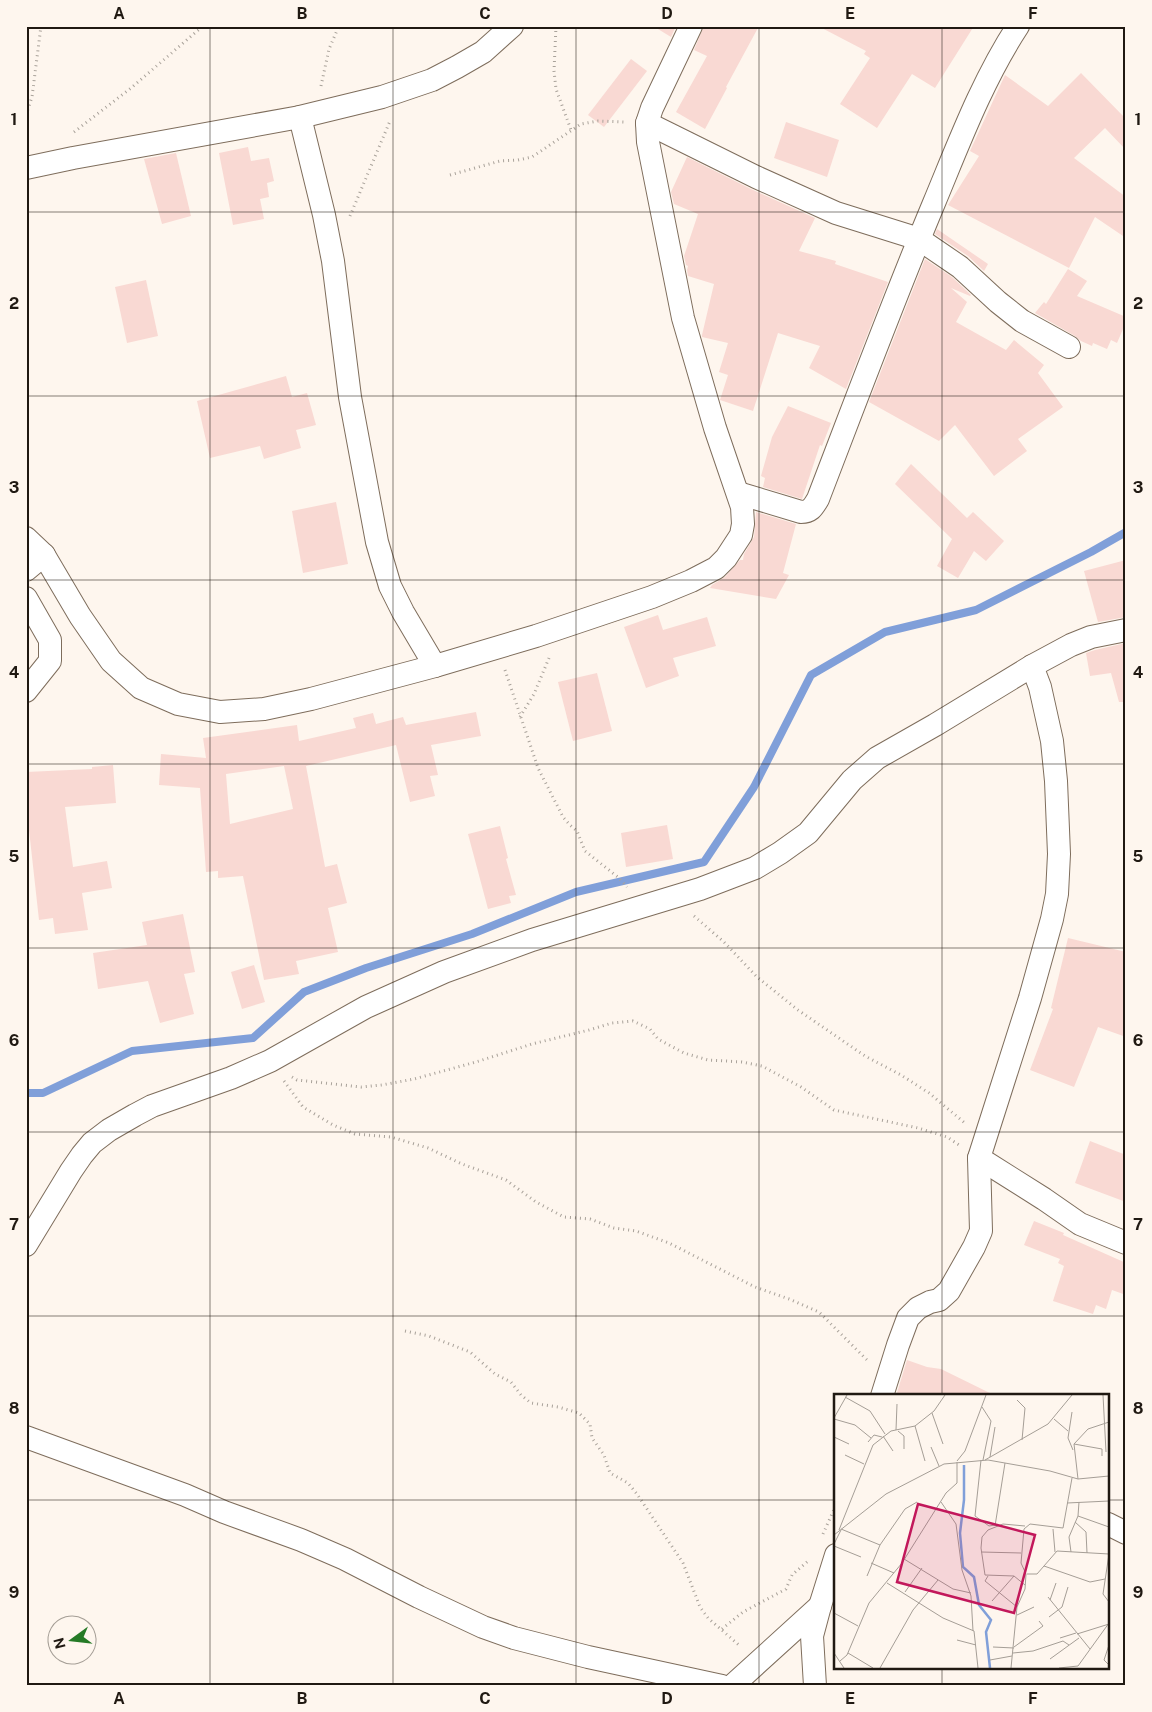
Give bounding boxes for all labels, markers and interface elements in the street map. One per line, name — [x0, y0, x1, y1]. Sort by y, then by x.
text: A — [113, 4, 125, 23]
text: B — [297, 4, 308, 23]
text: C — [479, 4, 491, 23]
text: D — [661, 4, 673, 23]
text: E — [845, 4, 855, 23]
text: F — [1028, 4, 1038, 23]
text: 1 — [11, 110, 17, 129]
text: 1 — [1135, 110, 1141, 129]
text: 2 — [9, 294, 19, 313]
text: 2 — [1133, 294, 1143, 313]
text: 3 — [9, 478, 19, 497]
text: 3 — [1133, 478, 1143, 497]
text: 4 — [9, 663, 20, 682]
text: 4 — [1133, 663, 1144, 682]
text: 5 — [9, 847, 20, 866]
text: 5 — [1133, 847, 1144, 866]
text: 6 — [9, 1031, 19, 1050]
text: 6 — [1133, 1031, 1143, 1050]
text: 7 — [9, 1215, 19, 1234]
text: 7 — [1133, 1215, 1143, 1234]
inset map — [834, 1394, 1110, 1670]
text: 8 — [9, 1399, 20, 1418]
text: 8 — [1133, 1399, 1144, 1418]
text: 9 — [9, 1583, 19, 1602]
text: 9 — [1133, 1583, 1143, 1602]
north arrow — [48, 1614, 98, 1664]
text: N — [50, 1636, 69, 1651]
text: A — [113, 1689, 125, 1708]
text: B — [297, 1689, 308, 1708]
text: C — [479, 1689, 491, 1708]
text: D — [661, 1689, 673, 1708]
text: E — [845, 1689, 855, 1708]
text: F — [1028, 1689, 1038, 1708]

